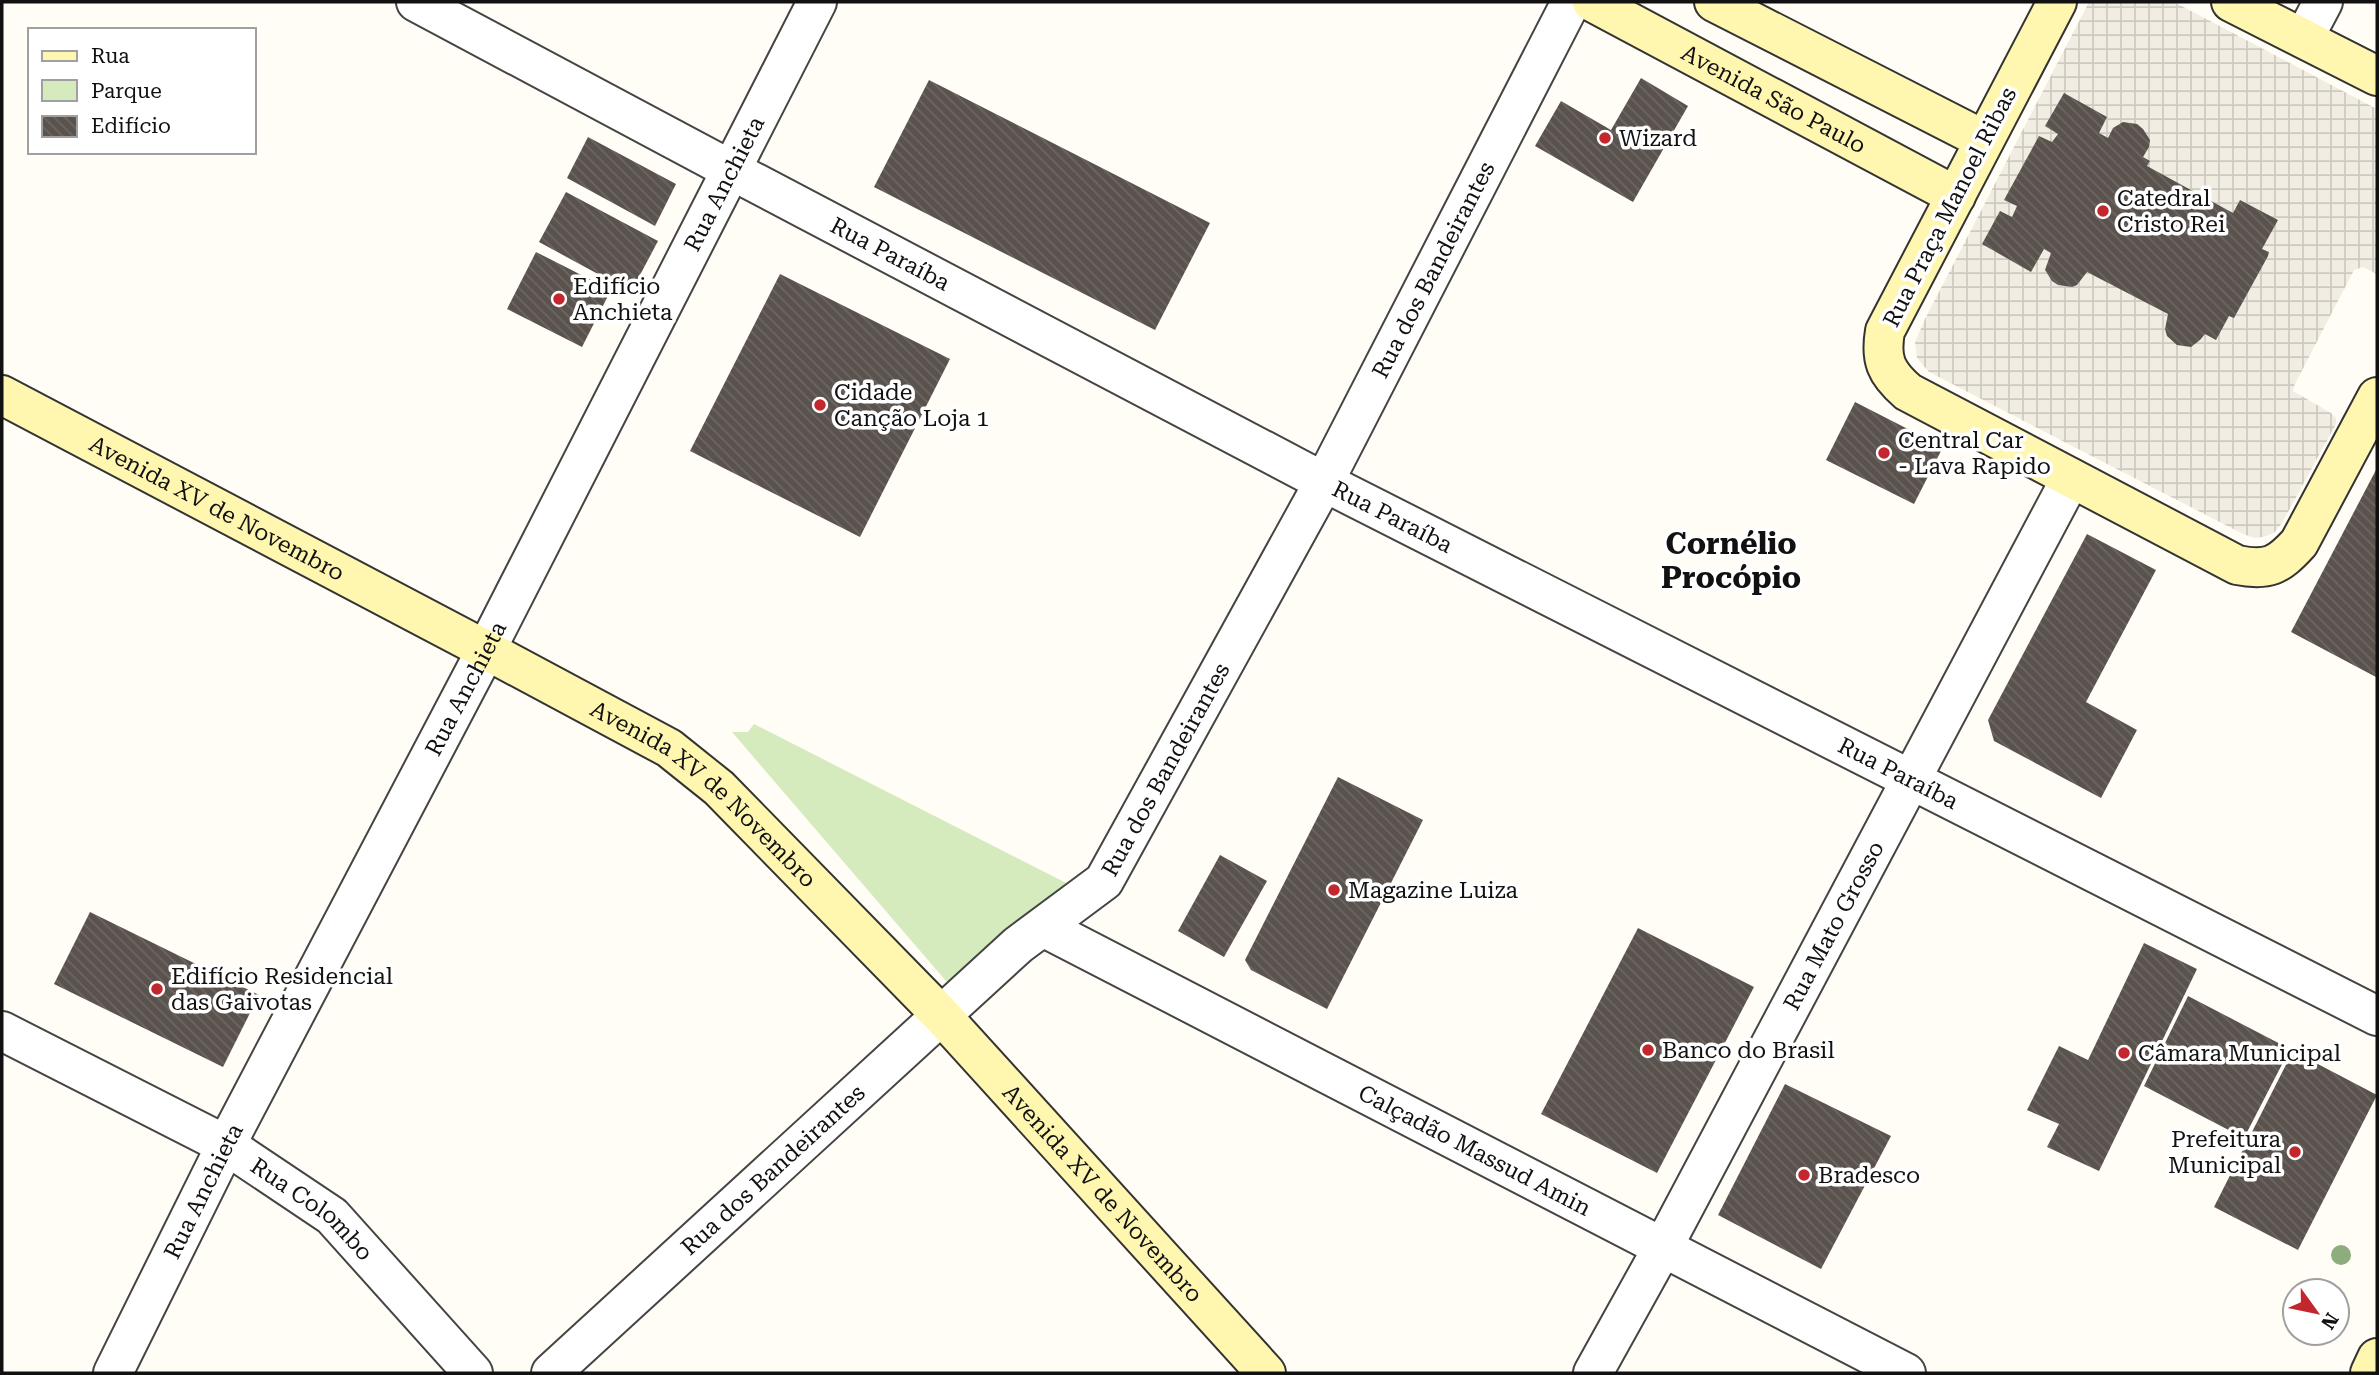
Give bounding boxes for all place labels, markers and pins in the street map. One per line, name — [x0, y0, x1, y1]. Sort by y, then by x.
place label: Wizard — [1619, 125, 1697, 152]
marker: Wizard — [1597, 130, 1613, 146]
place label: Catedral Cristo Rei — [2117, 185, 2225, 238]
marker: Catedral Cristo Rei — [2095, 203, 2111, 219]
place label: Edifício Anchieta — [573, 273, 673, 326]
marker: Edifício Anchieta — [551, 291, 567, 307]
place label: Cidade Canção Loja 1 — [834, 379, 989, 432]
marker: Cidade Canção Loja 1 — [812, 397, 828, 413]
place label: Central Car - Lava Rapido — [1898, 427, 2051, 480]
marker: Central Car - Lava Rapido — [1876, 445, 1892, 461]
place label: Magazine Luiza — [1348, 877, 1519, 904]
marker: Magazine Luiza — [1326, 882, 1342, 898]
place label: Edifício Residencial das Gaivotas — [171, 963, 393, 1016]
marker: Edifício Residencial das Gaivotas — [149, 981, 165, 997]
place label: Banco do Brasil — [1662, 1037, 1835, 1064]
place label: Câmara Municipal — [2138, 1040, 2341, 1067]
marker: Banco do Brasil — [1640, 1042, 1656, 1058]
marker: Câmara Municipal — [2116, 1045, 2132, 1061]
place label: Prefeitura Municipal — [2168, 1126, 2282, 1179]
marker: Prefeitura Municipal — [2287, 1144, 2303, 1160]
place label: Bradesco — [1818, 1162, 1920, 1189]
marker: Bradesco — [1796, 1167, 1812, 1183]

